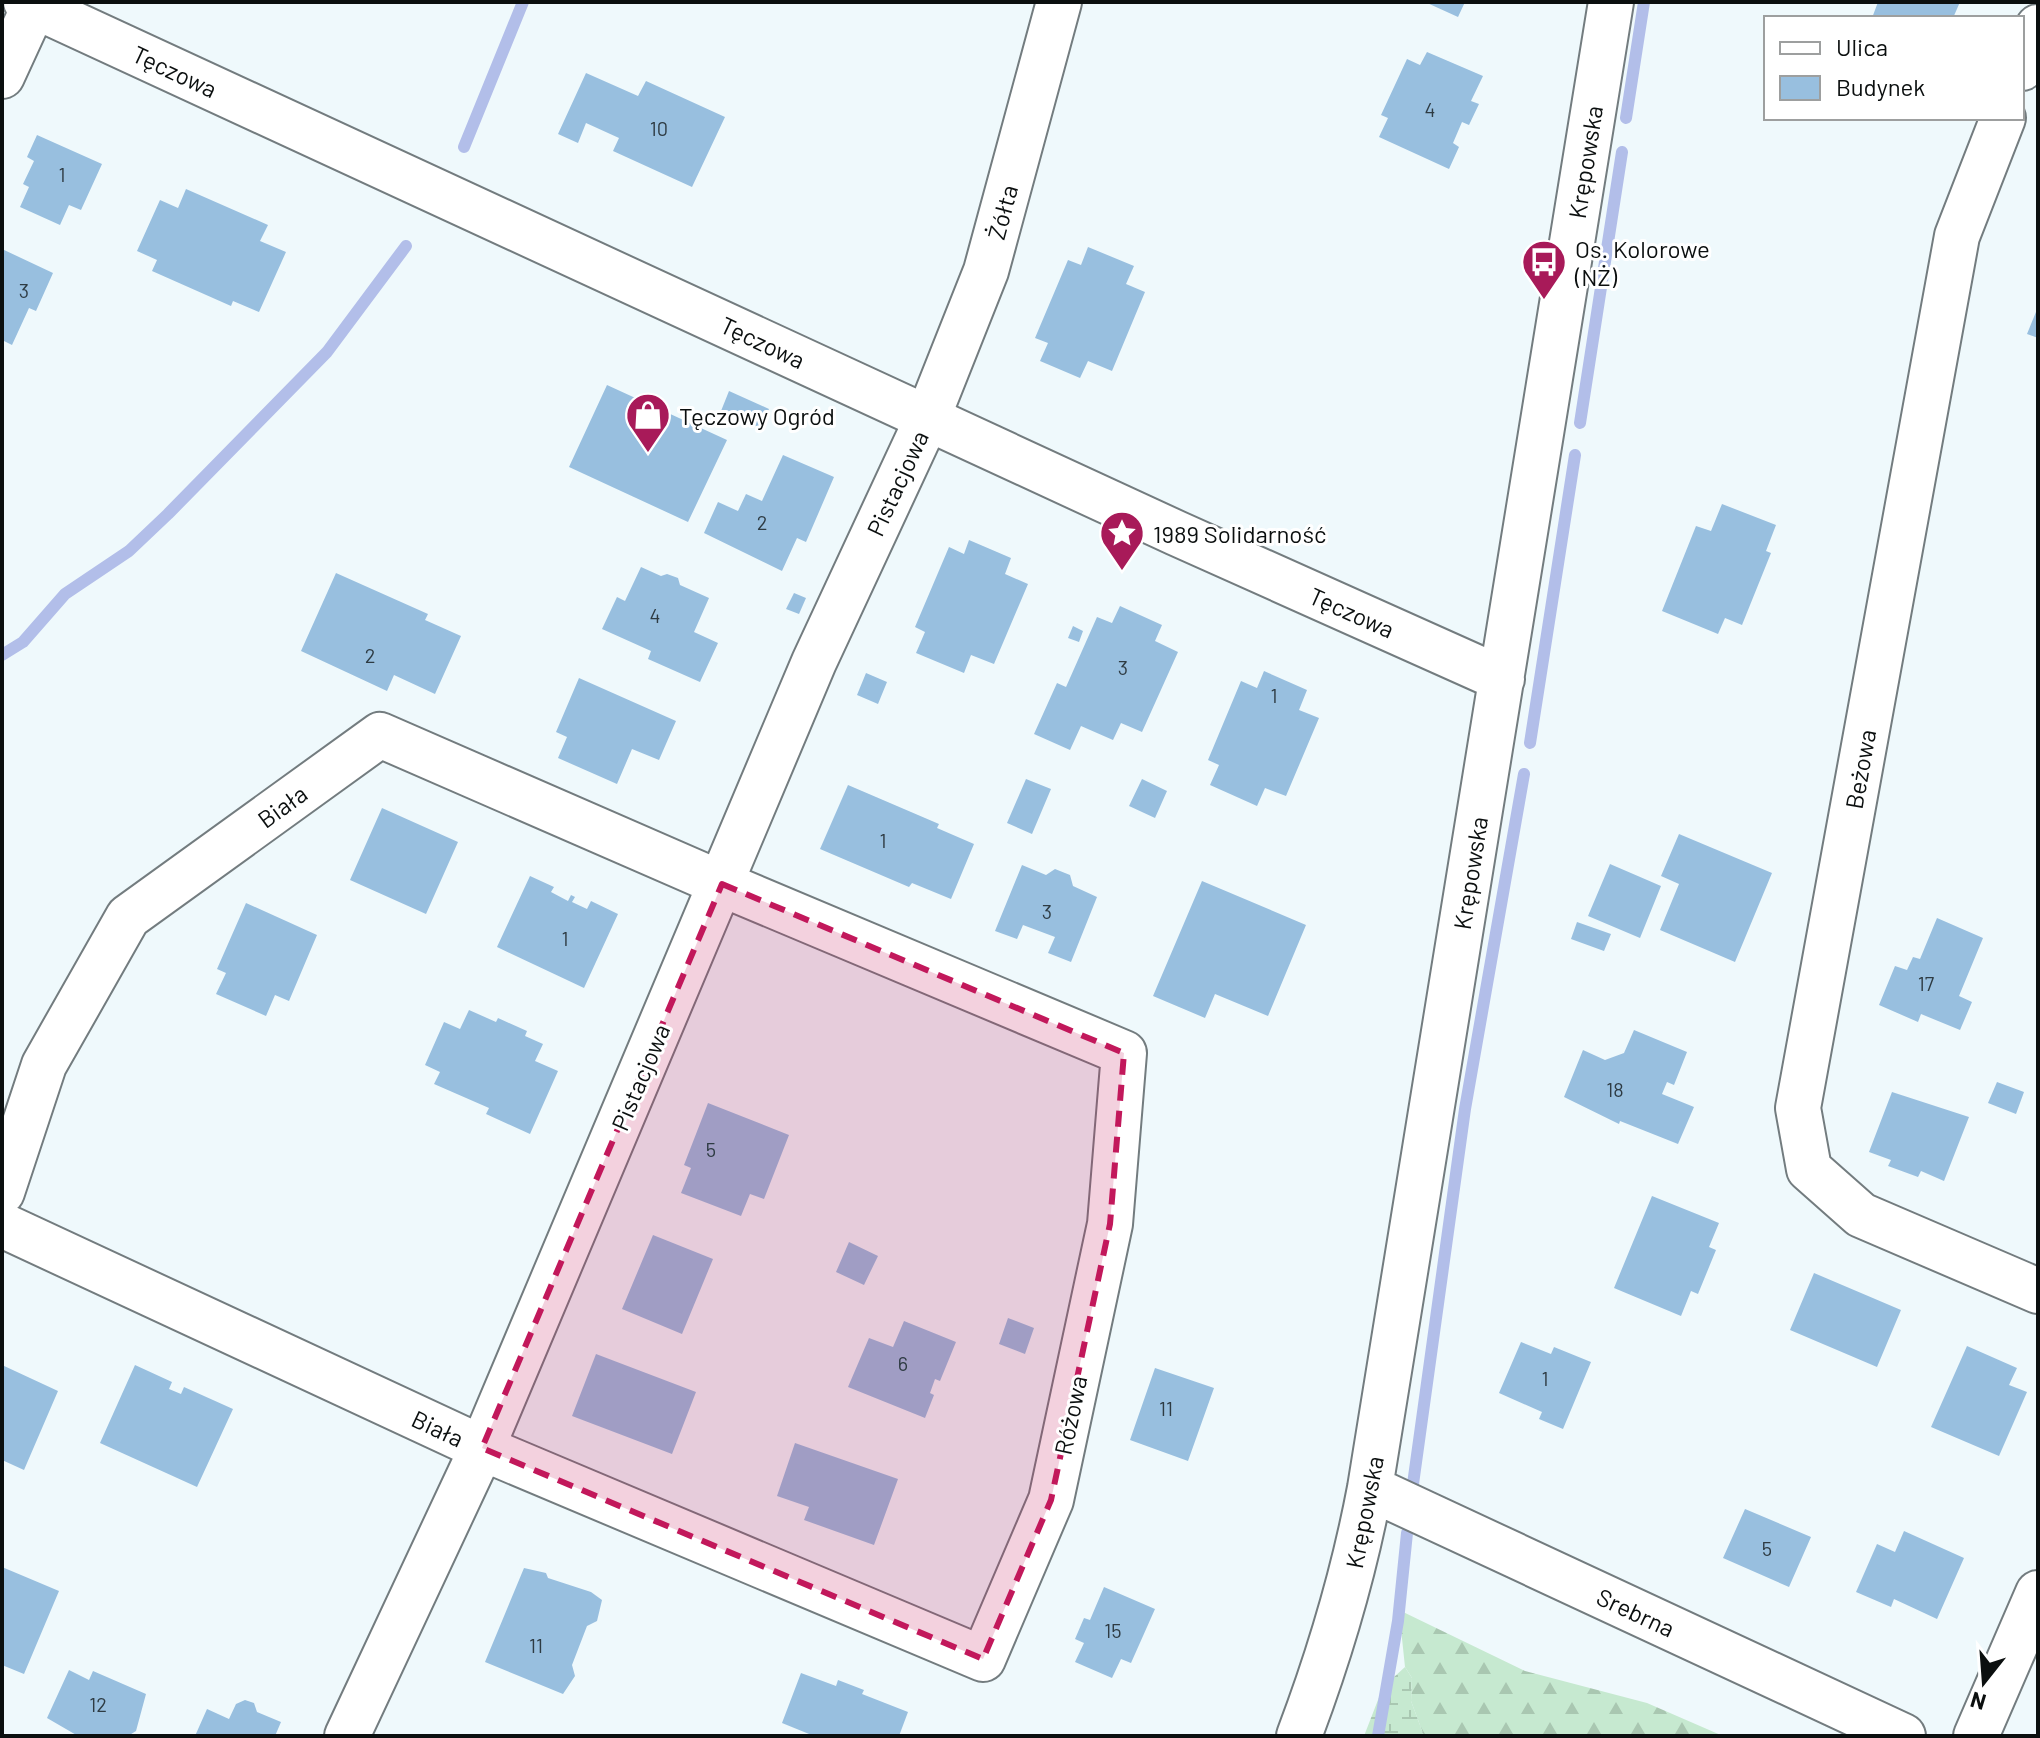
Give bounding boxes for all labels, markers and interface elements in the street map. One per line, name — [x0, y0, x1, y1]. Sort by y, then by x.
legend — [1764, 16, 2024, 120]
text: Ulica — [1836, 32, 1888, 61]
street label: Tęczowa — [128, 39, 222, 103]
text: Budynek — [1836, 72, 1925, 101]
house number: 4 — [1424, 97, 1436, 121]
street label: Krępowska — [1562, 103, 1608, 221]
house number: 10 — [650, 116, 668, 140]
house number: 1 — [59, 162, 66, 186]
street label: Żółta — [981, 182, 1023, 242]
place label: Os. Kolorowe (NŻ) — [1574, 234, 1710, 291]
bus stop icon: Os. Kolorowe (NŻ) — [1520, 238, 1568, 301]
house number: 3 — [19, 278, 29, 302]
street label: Tęczowa — [716, 310, 810, 374]
shop icon: Tęczowy Ogród — [624, 391, 672, 454]
place label: Tęczowy Ogród — [679, 401, 835, 430]
street label: Pistacjowa — [860, 426, 934, 540]
place icon: 1989 Solidarność — [1098, 509, 1146, 572]
house number: 2 — [757, 510, 767, 534]
place label: 1989 Solidarność — [1153, 519, 1327, 548]
street label: Tęczowa — [1305, 580, 1399, 644]
house number: 4 — [649, 603, 661, 627]
house number: 2 — [365, 643, 375, 667]
house number: 3 — [1118, 655, 1128, 679]
house number: 1 — [1271, 683, 1278, 707]
street label: Beżowa — [1839, 727, 1881, 811]
street label: Biała — [252, 778, 312, 834]
street label: Krępowska — [1447, 814, 1493, 932]
house number: 1 — [880, 828, 887, 852]
house number: 3 — [1042, 899, 1052, 923]
house number: 1 — [562, 926, 569, 950]
house number: 17 — [1918, 971, 1935, 995]
street label: Pistacjowa — [605, 1019, 675, 1135]
house number: 18 — [1606, 1077, 1624, 1101]
house number: 5 — [706, 1137, 716, 1161]
house number: 6 — [898, 1351, 908, 1375]
house number: 1 — [1542, 1366, 1549, 1390]
street label: Różowa — [1047, 1373, 1093, 1457]
house number: 11 — [1159, 1396, 1173, 1420]
street label: Biała — [407, 1403, 469, 1453]
street label: Krępowska — [1339, 1453, 1389, 1571]
house number: 5 — [1762, 1536, 1772, 1560]
street label: Srebrna — [1593, 1581, 1679, 1643]
house number: 15 — [1104, 1618, 1122, 1642]
house number: 11 — [529, 1633, 543, 1657]
north arrow — [1944, 1642, 2024, 1722]
text: N — [1967, 1688, 1989, 1717]
house number: 12 — [89, 1692, 107, 1716]

